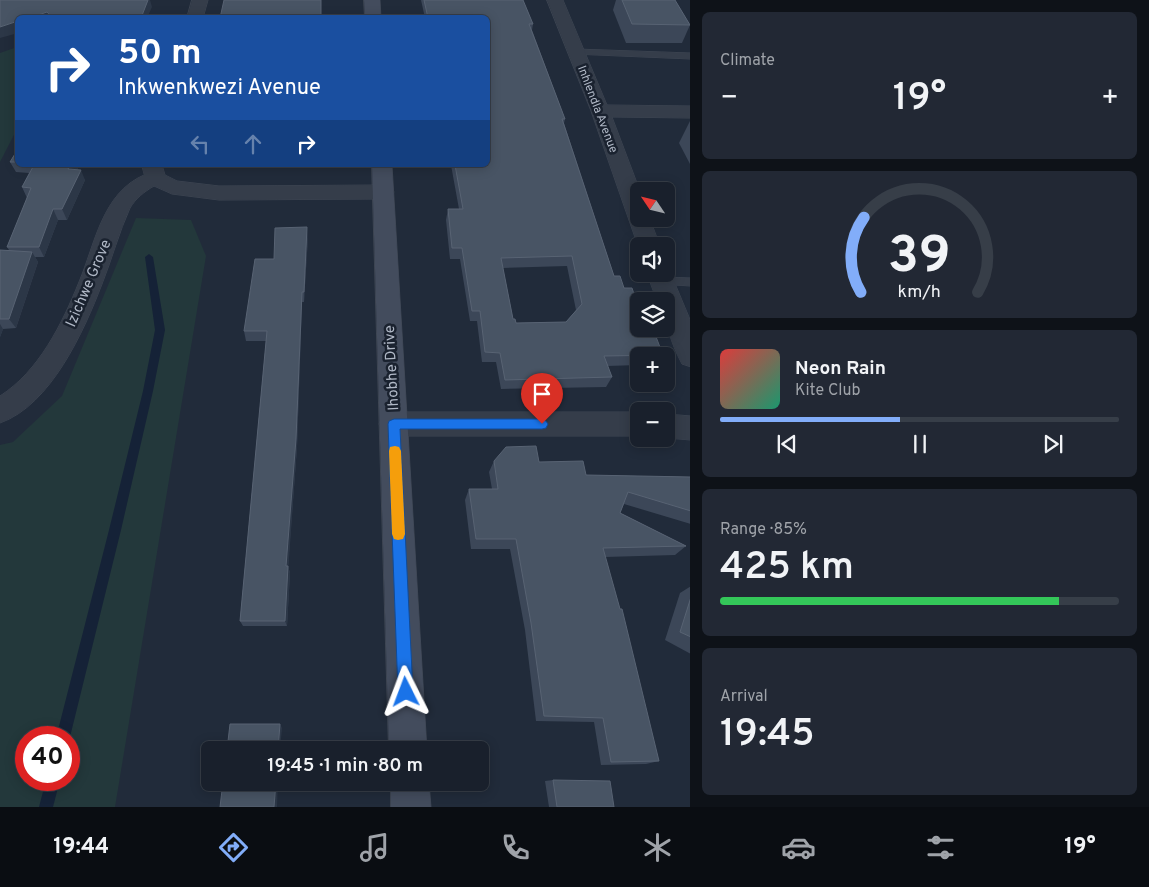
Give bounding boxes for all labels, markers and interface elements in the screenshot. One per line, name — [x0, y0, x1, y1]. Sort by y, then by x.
text: 50 m — [118, 32, 202, 76]
icon: right — [35, 35, 100, 100]
text: Climate — [720, 51, 775, 71]
street label: Inhlendla Avenue — [573, 63, 621, 155]
text: Inkwenkwezi Avenue — [118, 75, 321, 102]
text: 19° — [893, 75, 946, 124]
text: − — [720, 81, 738, 117]
text: + — [1101, 81, 1119, 117]
icon: left — [186, 130, 214, 158]
icon: ahead — [239, 130, 267, 158]
icon: right — [292, 130, 320, 158]
north arrow — [630, 182, 675, 228]
map controls — [630, 182, 675, 447]
text: 39 — [888, 225, 951, 291]
street label: Izichwe Grove — [62, 237, 116, 330]
button: sound — [630, 237, 675, 282]
text: km/h — [898, 281, 941, 304]
button: layers — [630, 292, 675, 337]
street label: Ihobhe Drive — [381, 325, 404, 411]
button: + — [630, 347, 675, 392]
text: Neon Rain — [795, 357, 886, 381]
pin — [521, 373, 563, 424]
icon: arrive — [528, 380, 556, 408]
text: Kite Club — [795, 381, 860, 401]
button: − — [630, 402, 675, 447]
icon: previous — [773, 430, 801, 458]
icon: pause — [906, 430, 934, 458]
icon: next — [1039, 430, 1067, 458]
text: Range · 85% — [720, 520, 807, 540]
text: 425 km — [720, 544, 854, 593]
position arrow — [379, 665, 431, 717]
text: Arrival — [720, 687, 768, 707]
text: 19:45 — [720, 711, 814, 760]
speed limit sign: 40 — [15, 726, 80, 791]
text: 19:45 · 1 min · 80 m — [267, 754, 423, 778]
icon: directions — [216, 830, 251, 865]
icon: music — [357, 830, 392, 865]
icon: phone — [498, 830, 533, 865]
icon: climate — [640, 830, 675, 865]
icon: car — [781, 830, 816, 865]
icon: filters — [923, 830, 958, 865]
text: 19:44 — [53, 834, 109, 861]
text: 19° — [1064, 834, 1096, 861]

